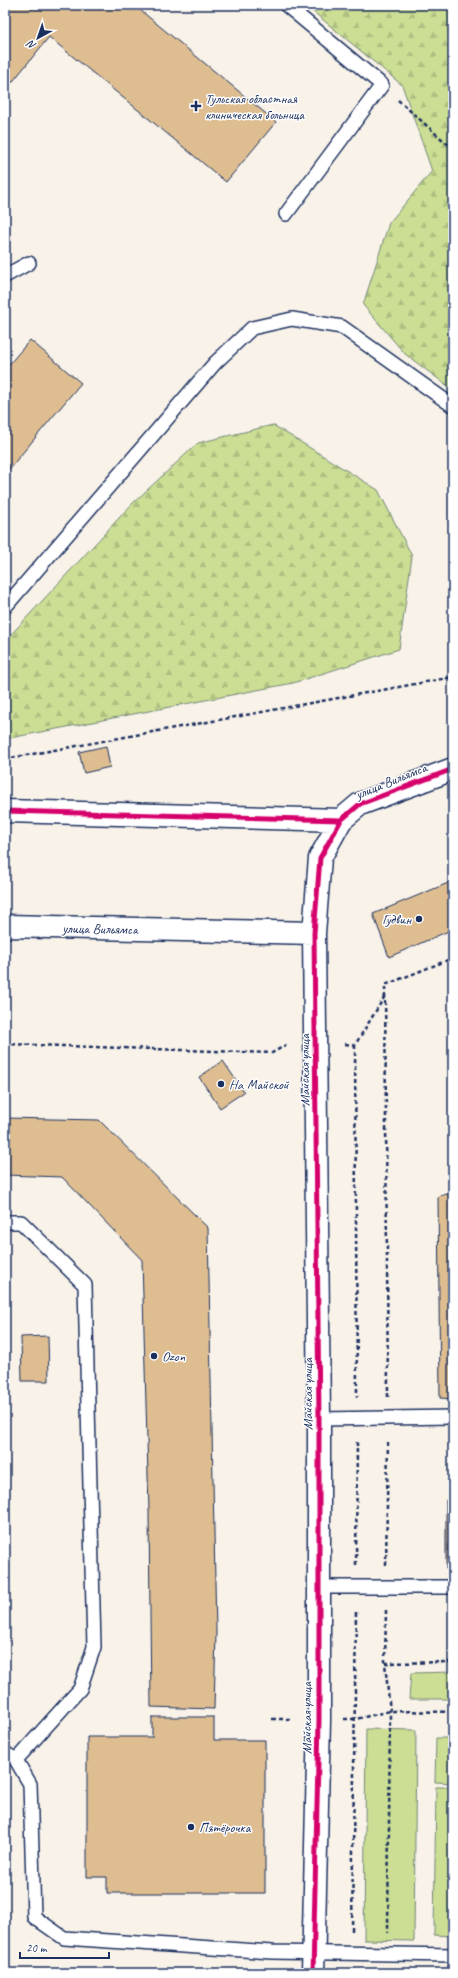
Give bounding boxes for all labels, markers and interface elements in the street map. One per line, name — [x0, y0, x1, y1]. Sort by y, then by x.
north arrow — [18, 18, 58, 58]
text: N — [23, 37, 39, 53]
place label: Тульская областная клиническая больница — [205, 90, 305, 123]
marker: Тульская областная клиническая больница — [190, 100, 202, 112]
street label: улица Вильямса — [352, 758, 430, 803]
place label: Гудвин — [382, 911, 412, 928]
marker: Гудвин — [414, 914, 424, 924]
street label: улица Вильямса — [61, 920, 139, 938]
street label: Майская улица — [296, 1033, 313, 1106]
place label: На Майской — [229, 1076, 290, 1093]
marker: На Майской — [216, 1079, 226, 1089]
place label: Ozon — [162, 1348, 186, 1365]
marker: Ozon — [149, 1351, 159, 1361]
street label: Майская улица — [299, 1357, 316, 1430]
street label: Майская улица — [298, 1681, 315, 1754]
place label: Пятёрочка — [199, 1819, 252, 1836]
marker: Пятёрочка — [186, 1822, 196, 1832]
scale bar — [20, 1934, 109, 1960]
text: 20 m — [26, 1940, 48, 1956]

